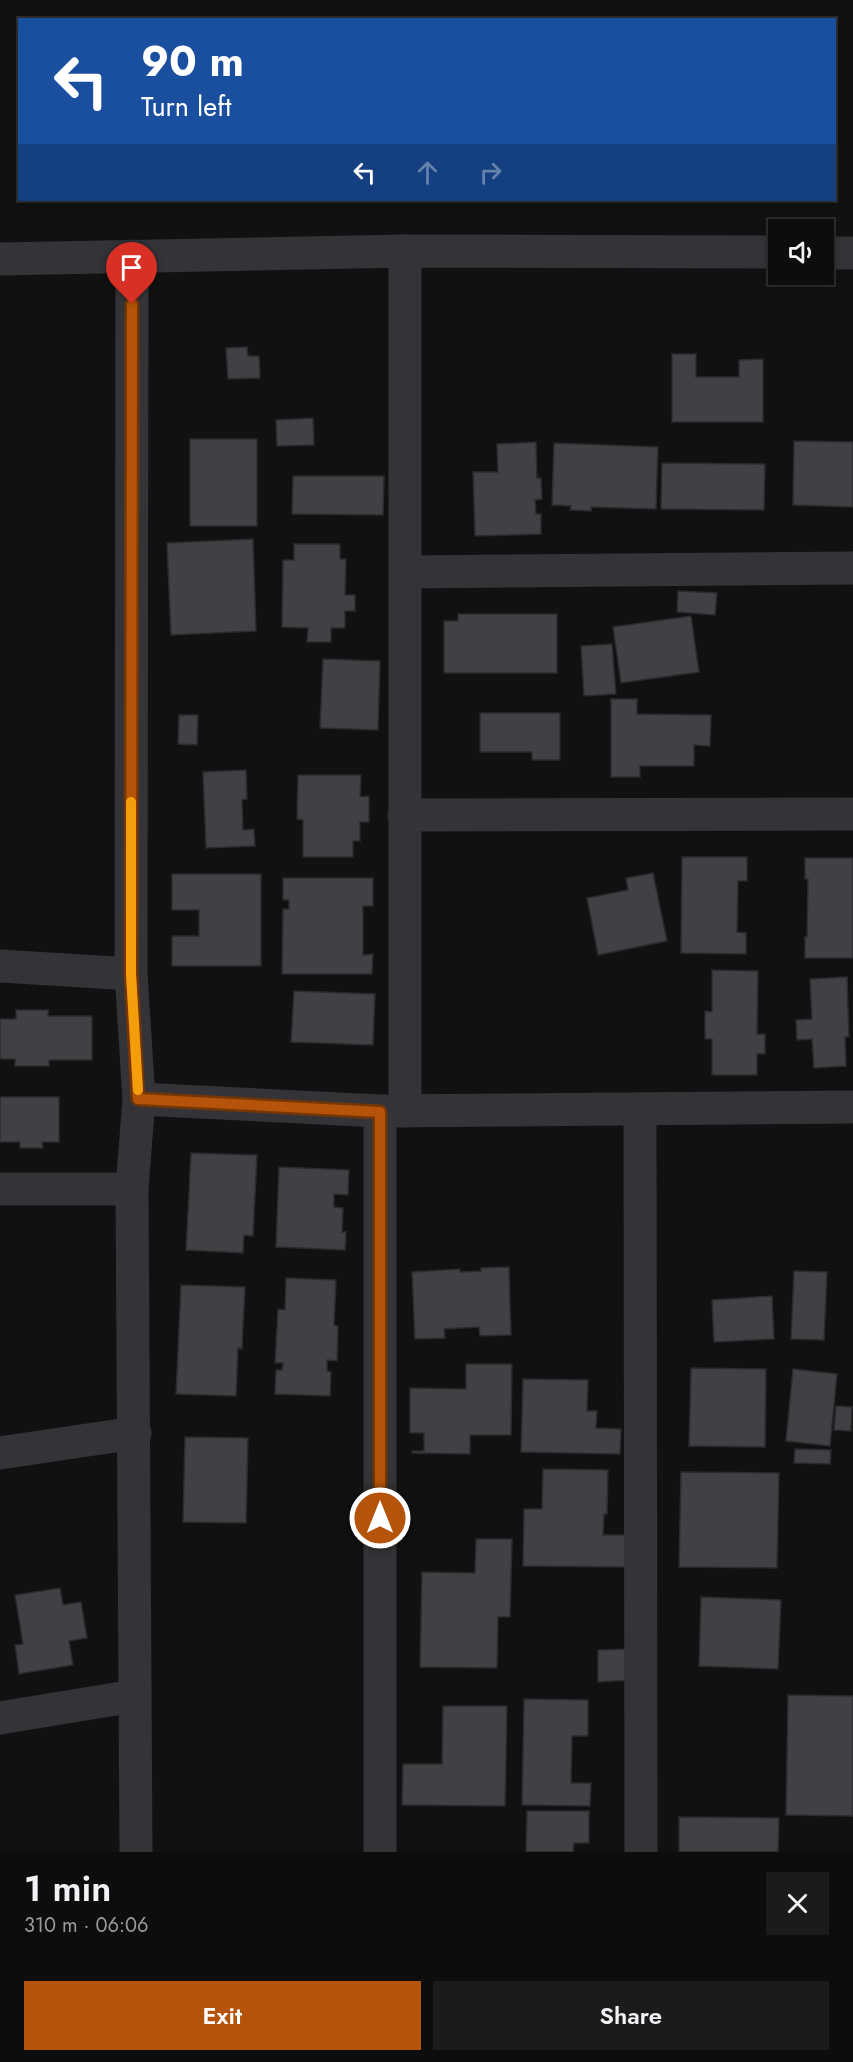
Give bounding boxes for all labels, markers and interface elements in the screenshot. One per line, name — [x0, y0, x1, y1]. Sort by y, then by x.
text: 90 m — [141, 31, 244, 92]
icon: left — [42, 42, 120, 120]
text: Turn left — [141, 87, 231, 126]
icon: left — [348, 156, 381, 189]
icon: ahead — [411, 156, 444, 189]
icon: right — [474, 156, 507, 189]
map controls — [768, 219, 834, 285]
button: sound — [768, 219, 834, 285]
pin — [106, 242, 157, 304]
icon: arrive — [115, 251, 148, 284]
position arrow — [348, 1486, 412, 1550]
text: 1 min — [24, 1862, 111, 1914]
button: close — [766, 1872, 829, 1935]
text: 310 m · 06:06 — [24, 1911, 149, 1940]
button: Exit — [24, 1981, 421, 2050]
button: Share — [433, 1981, 829, 2050]

